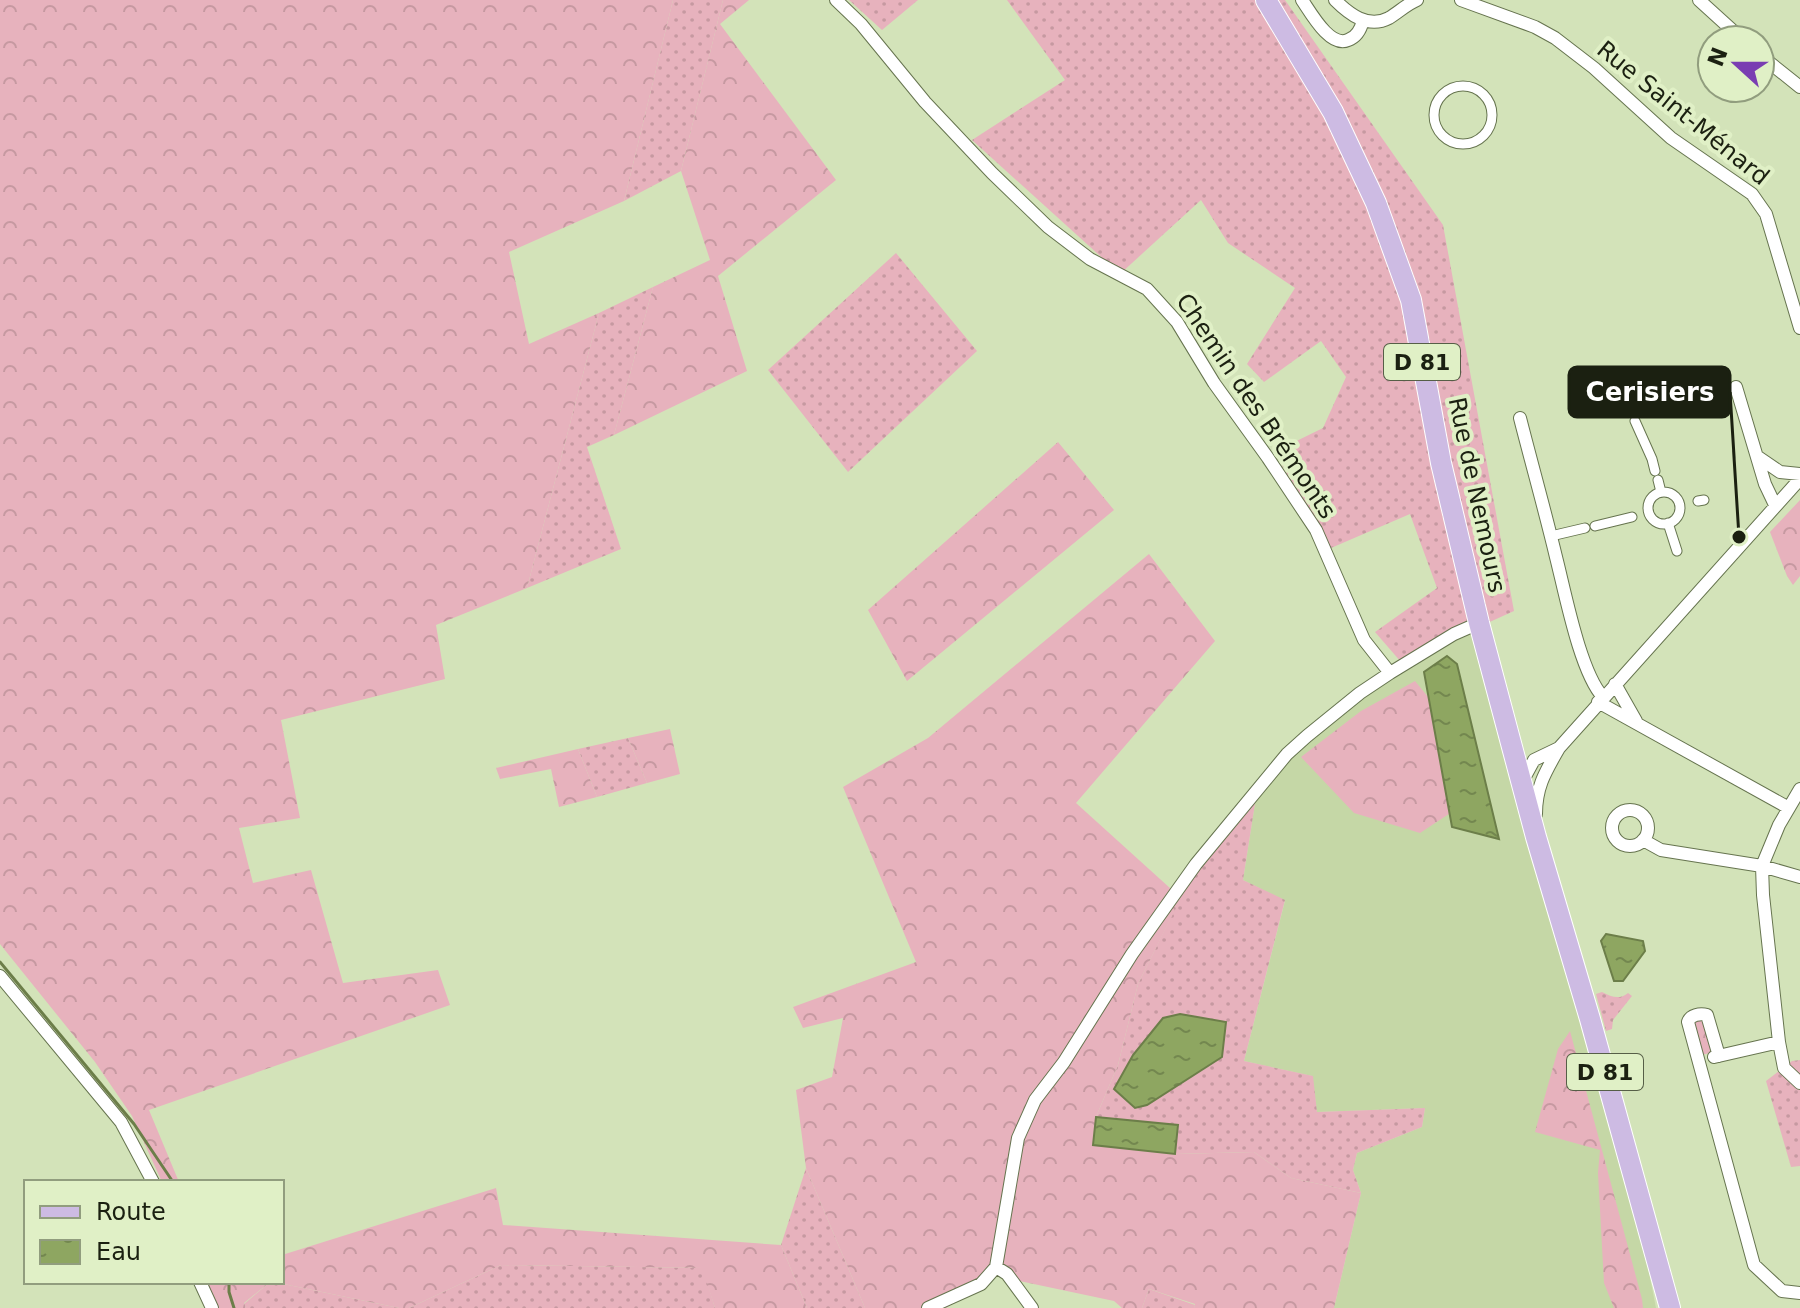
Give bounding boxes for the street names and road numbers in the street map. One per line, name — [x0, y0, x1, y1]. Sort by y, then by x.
street label: Rue Saint-Ménard — [1591, 35, 1775, 191]
street label: Chemin des Brémonts — [1170, 288, 1342, 524]
road number: D 81 — [1384, 344, 1460, 380]
street label: Rue de Nemours — [1443, 395, 1511, 595]
road number: D 81 — [1567, 1054, 1643, 1090]

